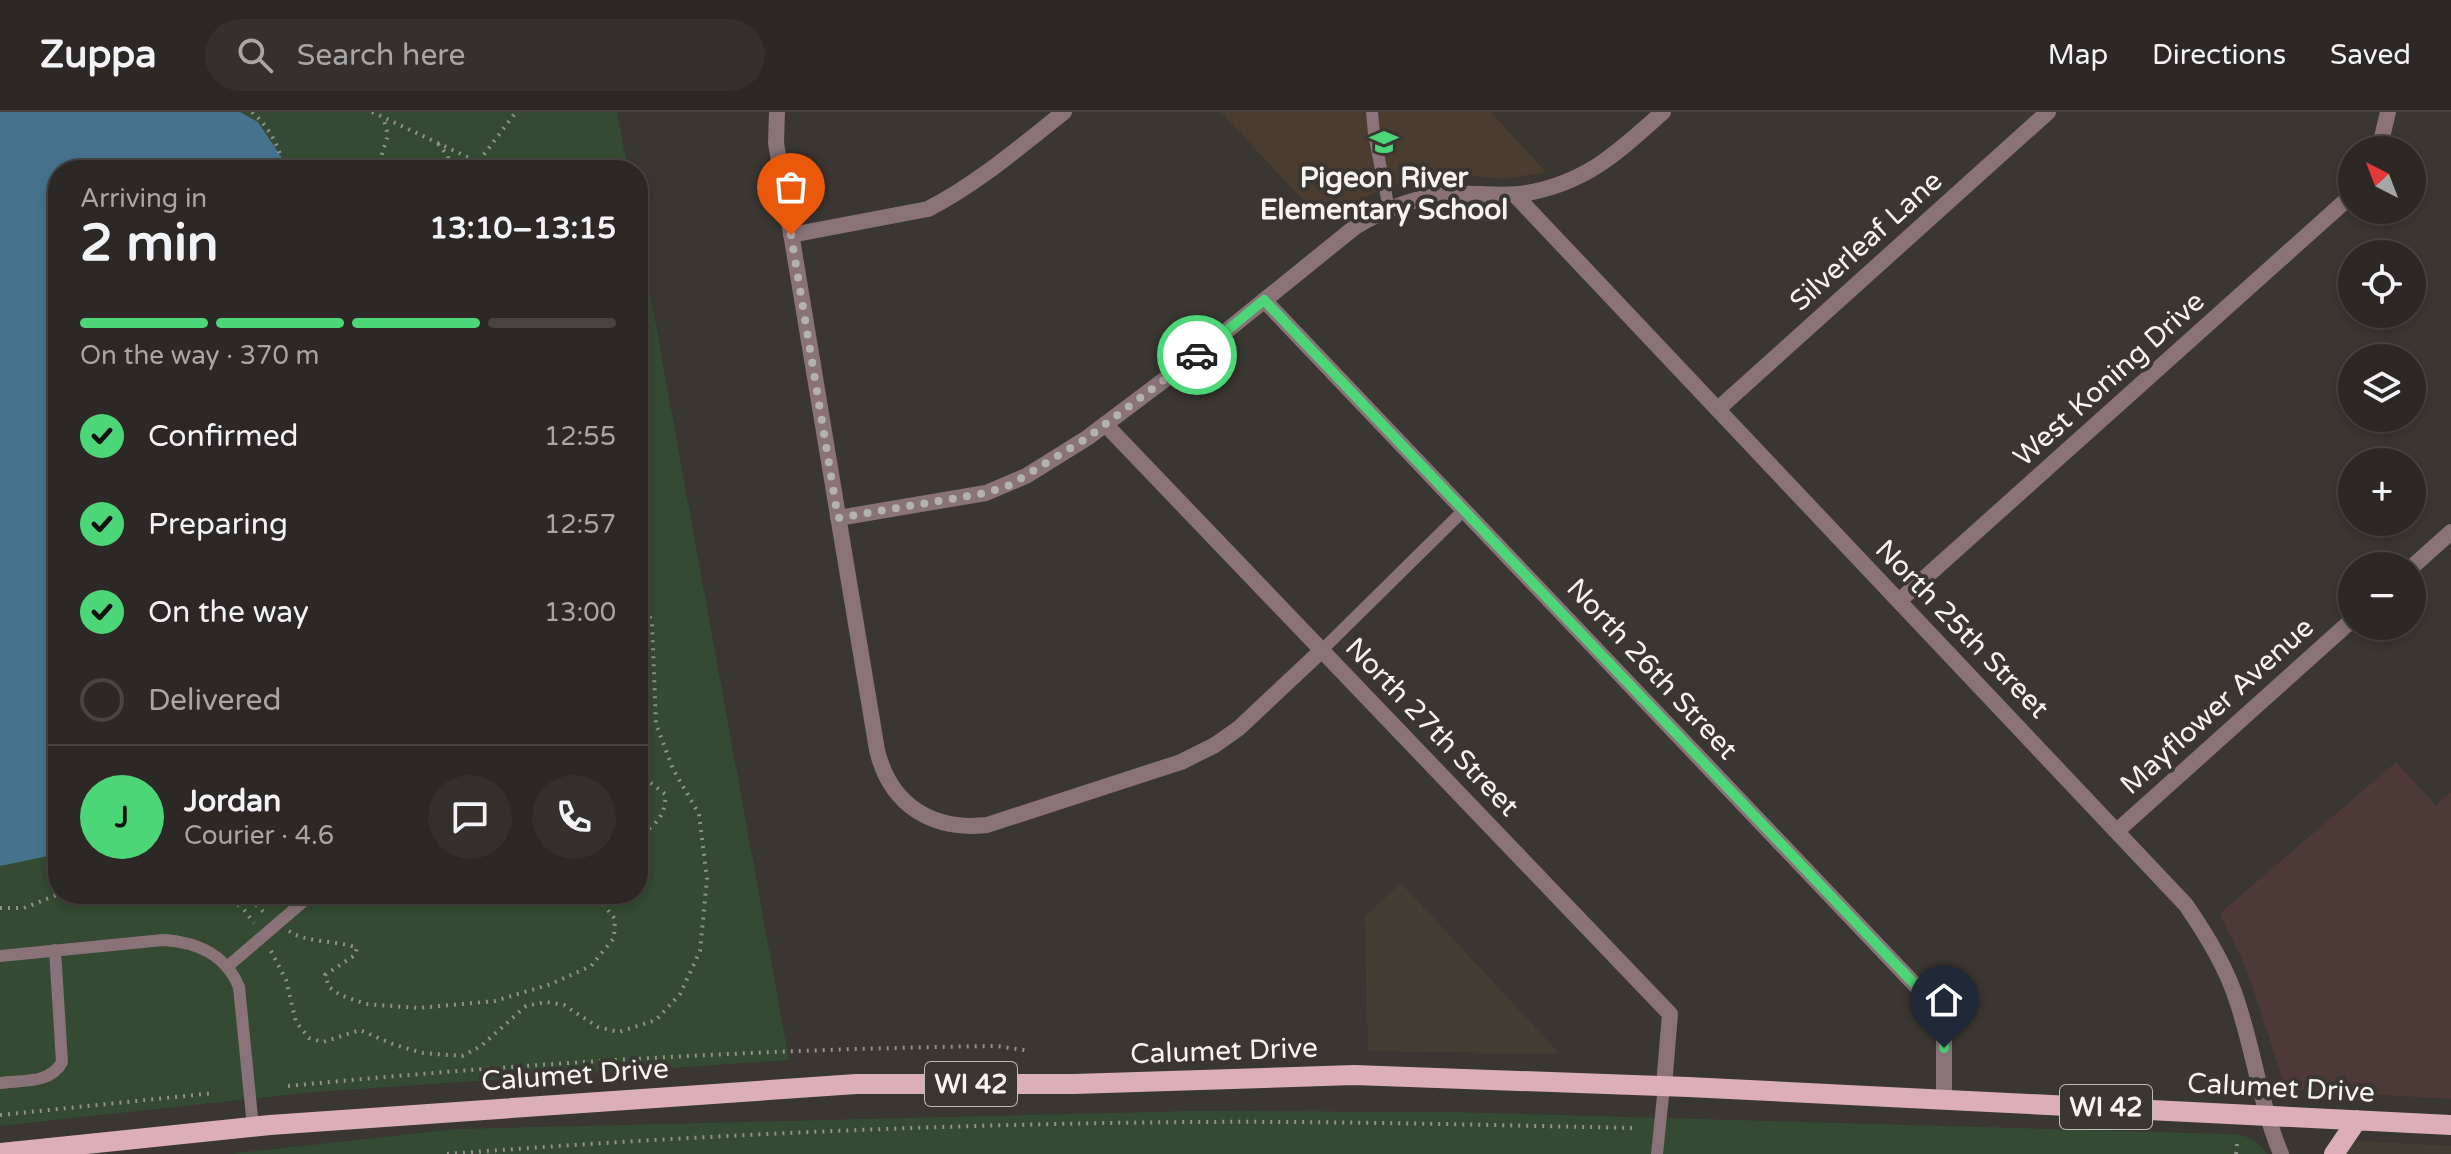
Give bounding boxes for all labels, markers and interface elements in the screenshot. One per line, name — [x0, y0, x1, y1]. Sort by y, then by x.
search box — [205, 19, 765, 91]
text: Zuppa — [40, 32, 157, 78]
icon: search — [233, 33, 277, 77]
text: Search here — [297, 37, 465, 74]
text: Map — [2048, 38, 2108, 72]
text: Directions — [2152, 38, 2286, 72]
text: Saved — [2330, 38, 2411, 72]
school or university icon: Pigeon River Elementary School — [1369, 127, 1399, 157]
north arrow — [2338, 136, 2426, 224]
map controls — [2338, 136, 2426, 640]
pin — [757, 153, 825, 235]
place label: Pigeon River Elementary School — [1260, 161, 1508, 227]
street label: Silverleaf Lane — [1783, 164, 1949, 318]
icon: bag — [769, 165, 813, 209]
text: Arriving in — [80, 183, 207, 214]
text: 13:10–13:15 — [429, 210, 616, 247]
text: 2 min — [80, 212, 219, 275]
button: locate — [2338, 240, 2426, 328]
street label: West Koning Drive — [2007, 284, 2211, 474]
courier — [1157, 315, 1237, 395]
icon: car — [1175, 333, 1219, 377]
text: On the way · 370 m — [80, 340, 319, 371]
button: layers — [2338, 344, 2426, 432]
icon: check — [80, 414, 124, 458]
text: Confirmed — [148, 418, 299, 455]
text: 12:55 — [544, 421, 616, 452]
button: + — [2338, 448, 2426, 536]
icon: check — [80, 502, 124, 546]
text: Preparing — [148, 506, 288, 543]
text: 12:57 — [544, 509, 616, 540]
street label: North 25th Street — [1868, 533, 2056, 726]
button: − — [2338, 552, 2426, 640]
street label: North 26th Street — [1559, 571, 1745, 767]
icon: check — [80, 590, 124, 634]
text: On the way — [148, 594, 309, 631]
text: 13:00 — [544, 597, 616, 628]
street label: Mayflower Avenue — [2113, 610, 2321, 802]
street label: North 27th Street — [1338, 631, 1526, 824]
text: Delivered — [148, 682, 282, 719]
button: chat — [428, 775, 512, 859]
button: phone — [532, 775, 616, 859]
text: Jordan — [184, 783, 281, 820]
text: J — [115, 799, 129, 836]
text: Courier · 4.6 — [184, 820, 334, 851]
pin — [1910, 966, 1978, 1048]
icon: home — [1922, 978, 1966, 1022]
street label: Calumet Drive — [1130, 1031, 1318, 1071]
street label: Calumet Drive — [480, 1051, 670, 1099]
road number: WI 42 — [925, 1062, 1017, 1106]
street label: Calumet Drive — [2186, 1066, 2376, 1110]
road number: WI 42 — [2060, 1085, 2152, 1129]

